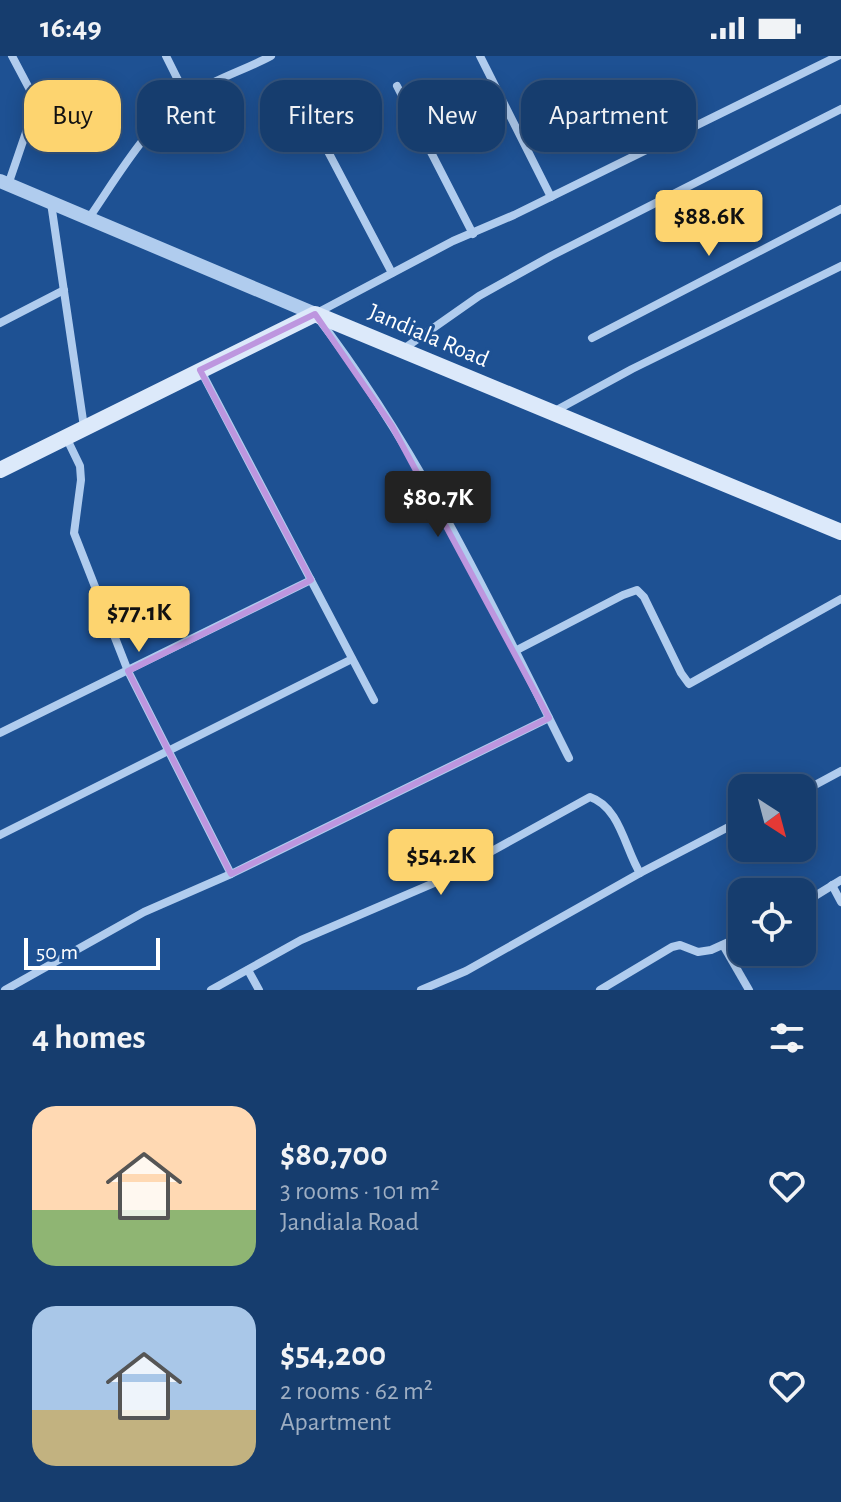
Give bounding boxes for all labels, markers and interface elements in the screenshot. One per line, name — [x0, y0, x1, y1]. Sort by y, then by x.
text: 16:49 — [40, 13, 102, 43]
chip: Buy — [24, 80, 121, 152]
chip: Rent — [137, 80, 244, 152]
chip: Filters — [260, 80, 382, 152]
chip: New — [398, 80, 505, 152]
chip: Apartment — [521, 80, 696, 152]
pin: $88.6K — [644, 190, 774, 258]
text: $88.6K — [673, 203, 745, 229]
street label: Jandiala Road — [365, 300, 492, 372]
pin: $80.7K — [373, 471, 503, 539]
text: $80.7K — [403, 484, 473, 510]
pin: $77.1K — [74, 586, 204, 654]
text: $77.1K — [107, 599, 171, 625]
north arrow — [728, 774, 816, 862]
map controls — [728, 774, 816, 966]
pin: $54.2K — [376, 829, 506, 897]
text: $54.2K — [406, 842, 476, 868]
button: locate — [728, 878, 816, 966]
scale bar — [24, 934, 160, 970]
text: 50 m — [36, 941, 78, 963]
icon: filters — [765, 1016, 809, 1060]
text: 4 homes — [32, 1021, 146, 1055]
icon: home — [96, 1138, 192, 1234]
text: $80,700 — [280, 1138, 388, 1172]
icon: heart — [765, 1164, 809, 1208]
text: 3 rooms · 101 m² — [280, 1178, 439, 1204]
text: Jandiala Road — [280, 1209, 419, 1235]
icon: home — [96, 1338, 192, 1434]
text: $54,200 — [280, 1338, 386, 1372]
icon: heart — [765, 1364, 809, 1408]
text: 2 rooms · 62 m² — [280, 1378, 433, 1404]
text: Apartment — [280, 1409, 391, 1435]

